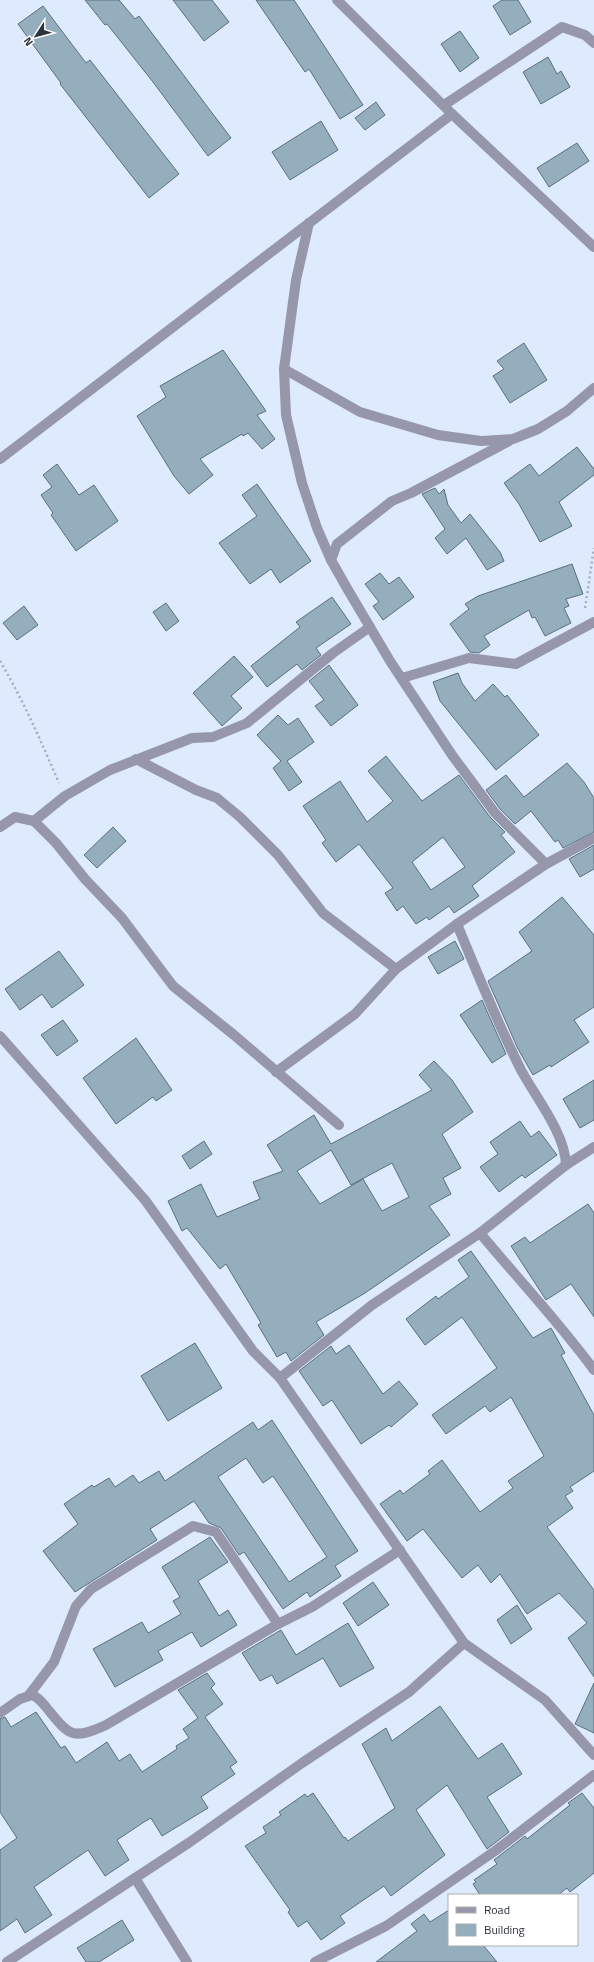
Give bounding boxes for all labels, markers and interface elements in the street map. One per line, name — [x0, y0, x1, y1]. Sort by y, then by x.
north arrow — [16, 16, 56, 56]
text: N — [19, 34, 37, 50]
legend — [448, 1894, 578, 1946]
text: Road — [484, 1900, 510, 1919]
text: Building — [484, 1920, 525, 1939]

